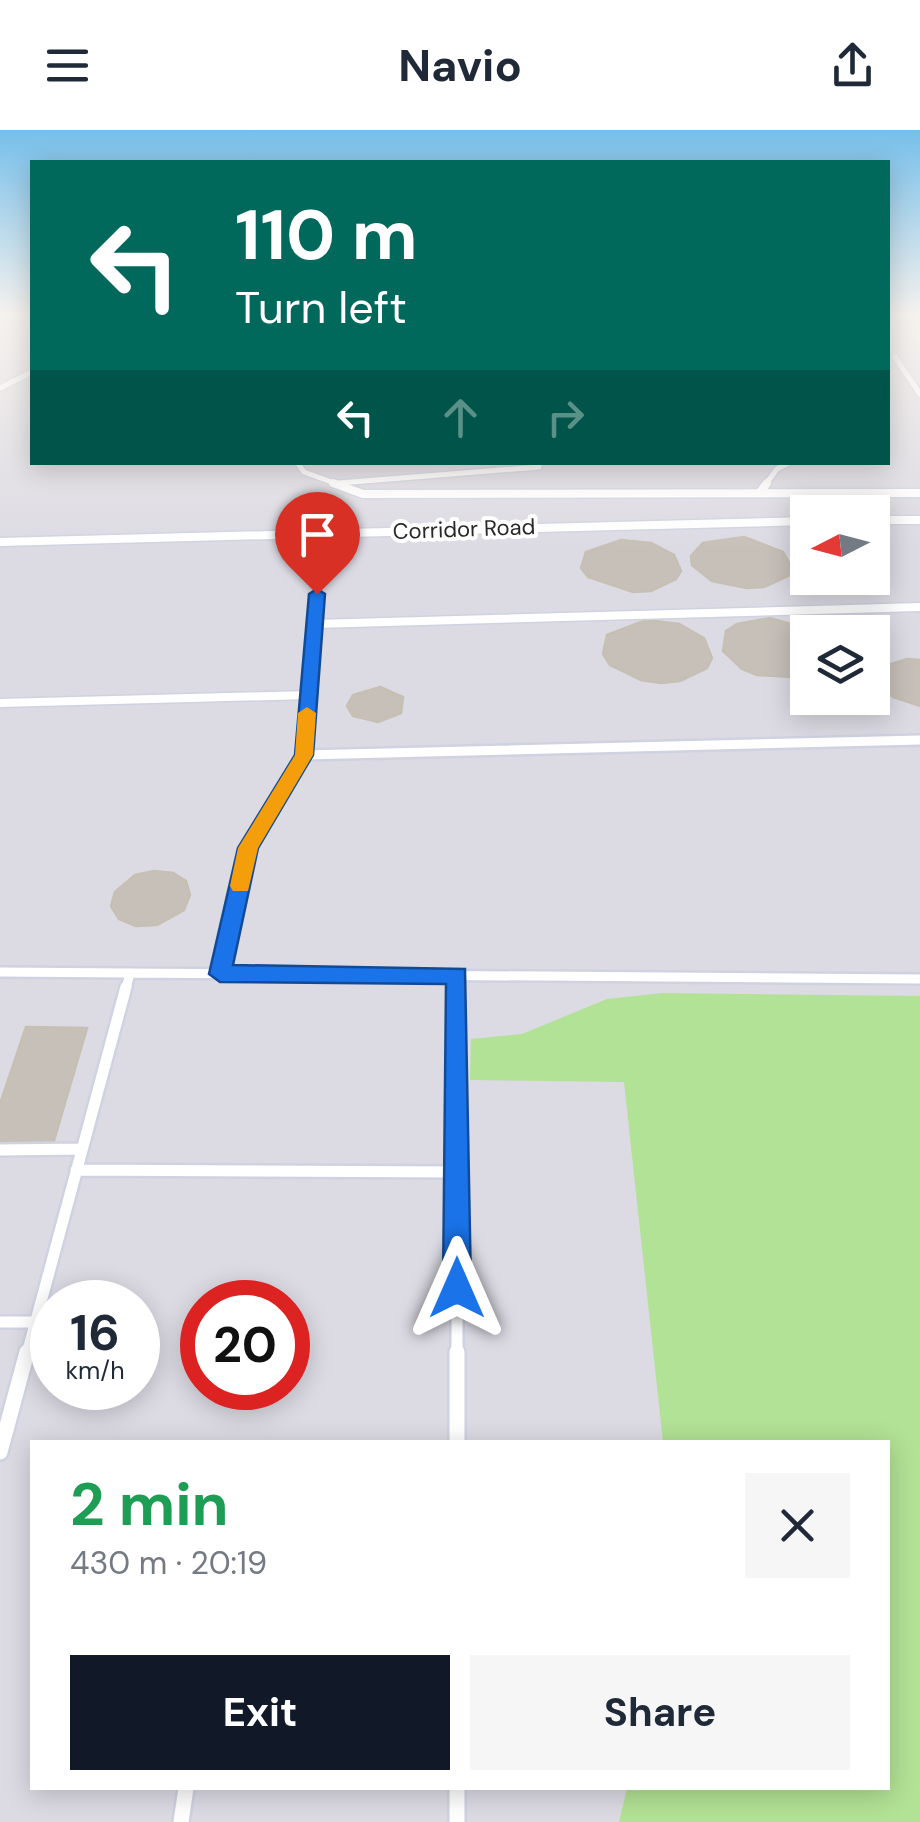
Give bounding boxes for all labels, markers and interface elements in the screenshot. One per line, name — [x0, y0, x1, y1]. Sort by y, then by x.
text: Navio — [398, 36, 522, 95]
icon: menu — [40, 38, 95, 93]
icon: share — [825, 38, 880, 93]
text: 110 m — [235, 190, 418, 281]
icon: left — [70, 200, 200, 330]
text: Turn left — [235, 278, 407, 337]
icon: left — [328, 390, 383, 445]
icon: ahead — [433, 390, 488, 445]
icon: right — [538, 390, 593, 445]
pin — [275, 492, 360, 595]
north arrow — [790, 495, 890, 595]
map controls — [790, 495, 890, 715]
icon: arrive — [290, 507, 345, 562]
street label: Corridor Road — [392, 512, 536, 546]
button: layers — [790, 615, 890, 715]
position arrow — [405, 1236, 509, 1340]
speed limit sign: 20 — [180, 1280, 310, 1410]
text: 16 — [70, 1300, 120, 1366]
text: km/h — [65, 1354, 125, 1387]
text: 2 min — [70, 1465, 229, 1544]
button: close — [745, 1473, 850, 1578]
text: 430 m · 20:19 — [70, 1542, 267, 1584]
button: Exit — [70, 1655, 450, 1770]
button: Share — [470, 1655, 850, 1770]

